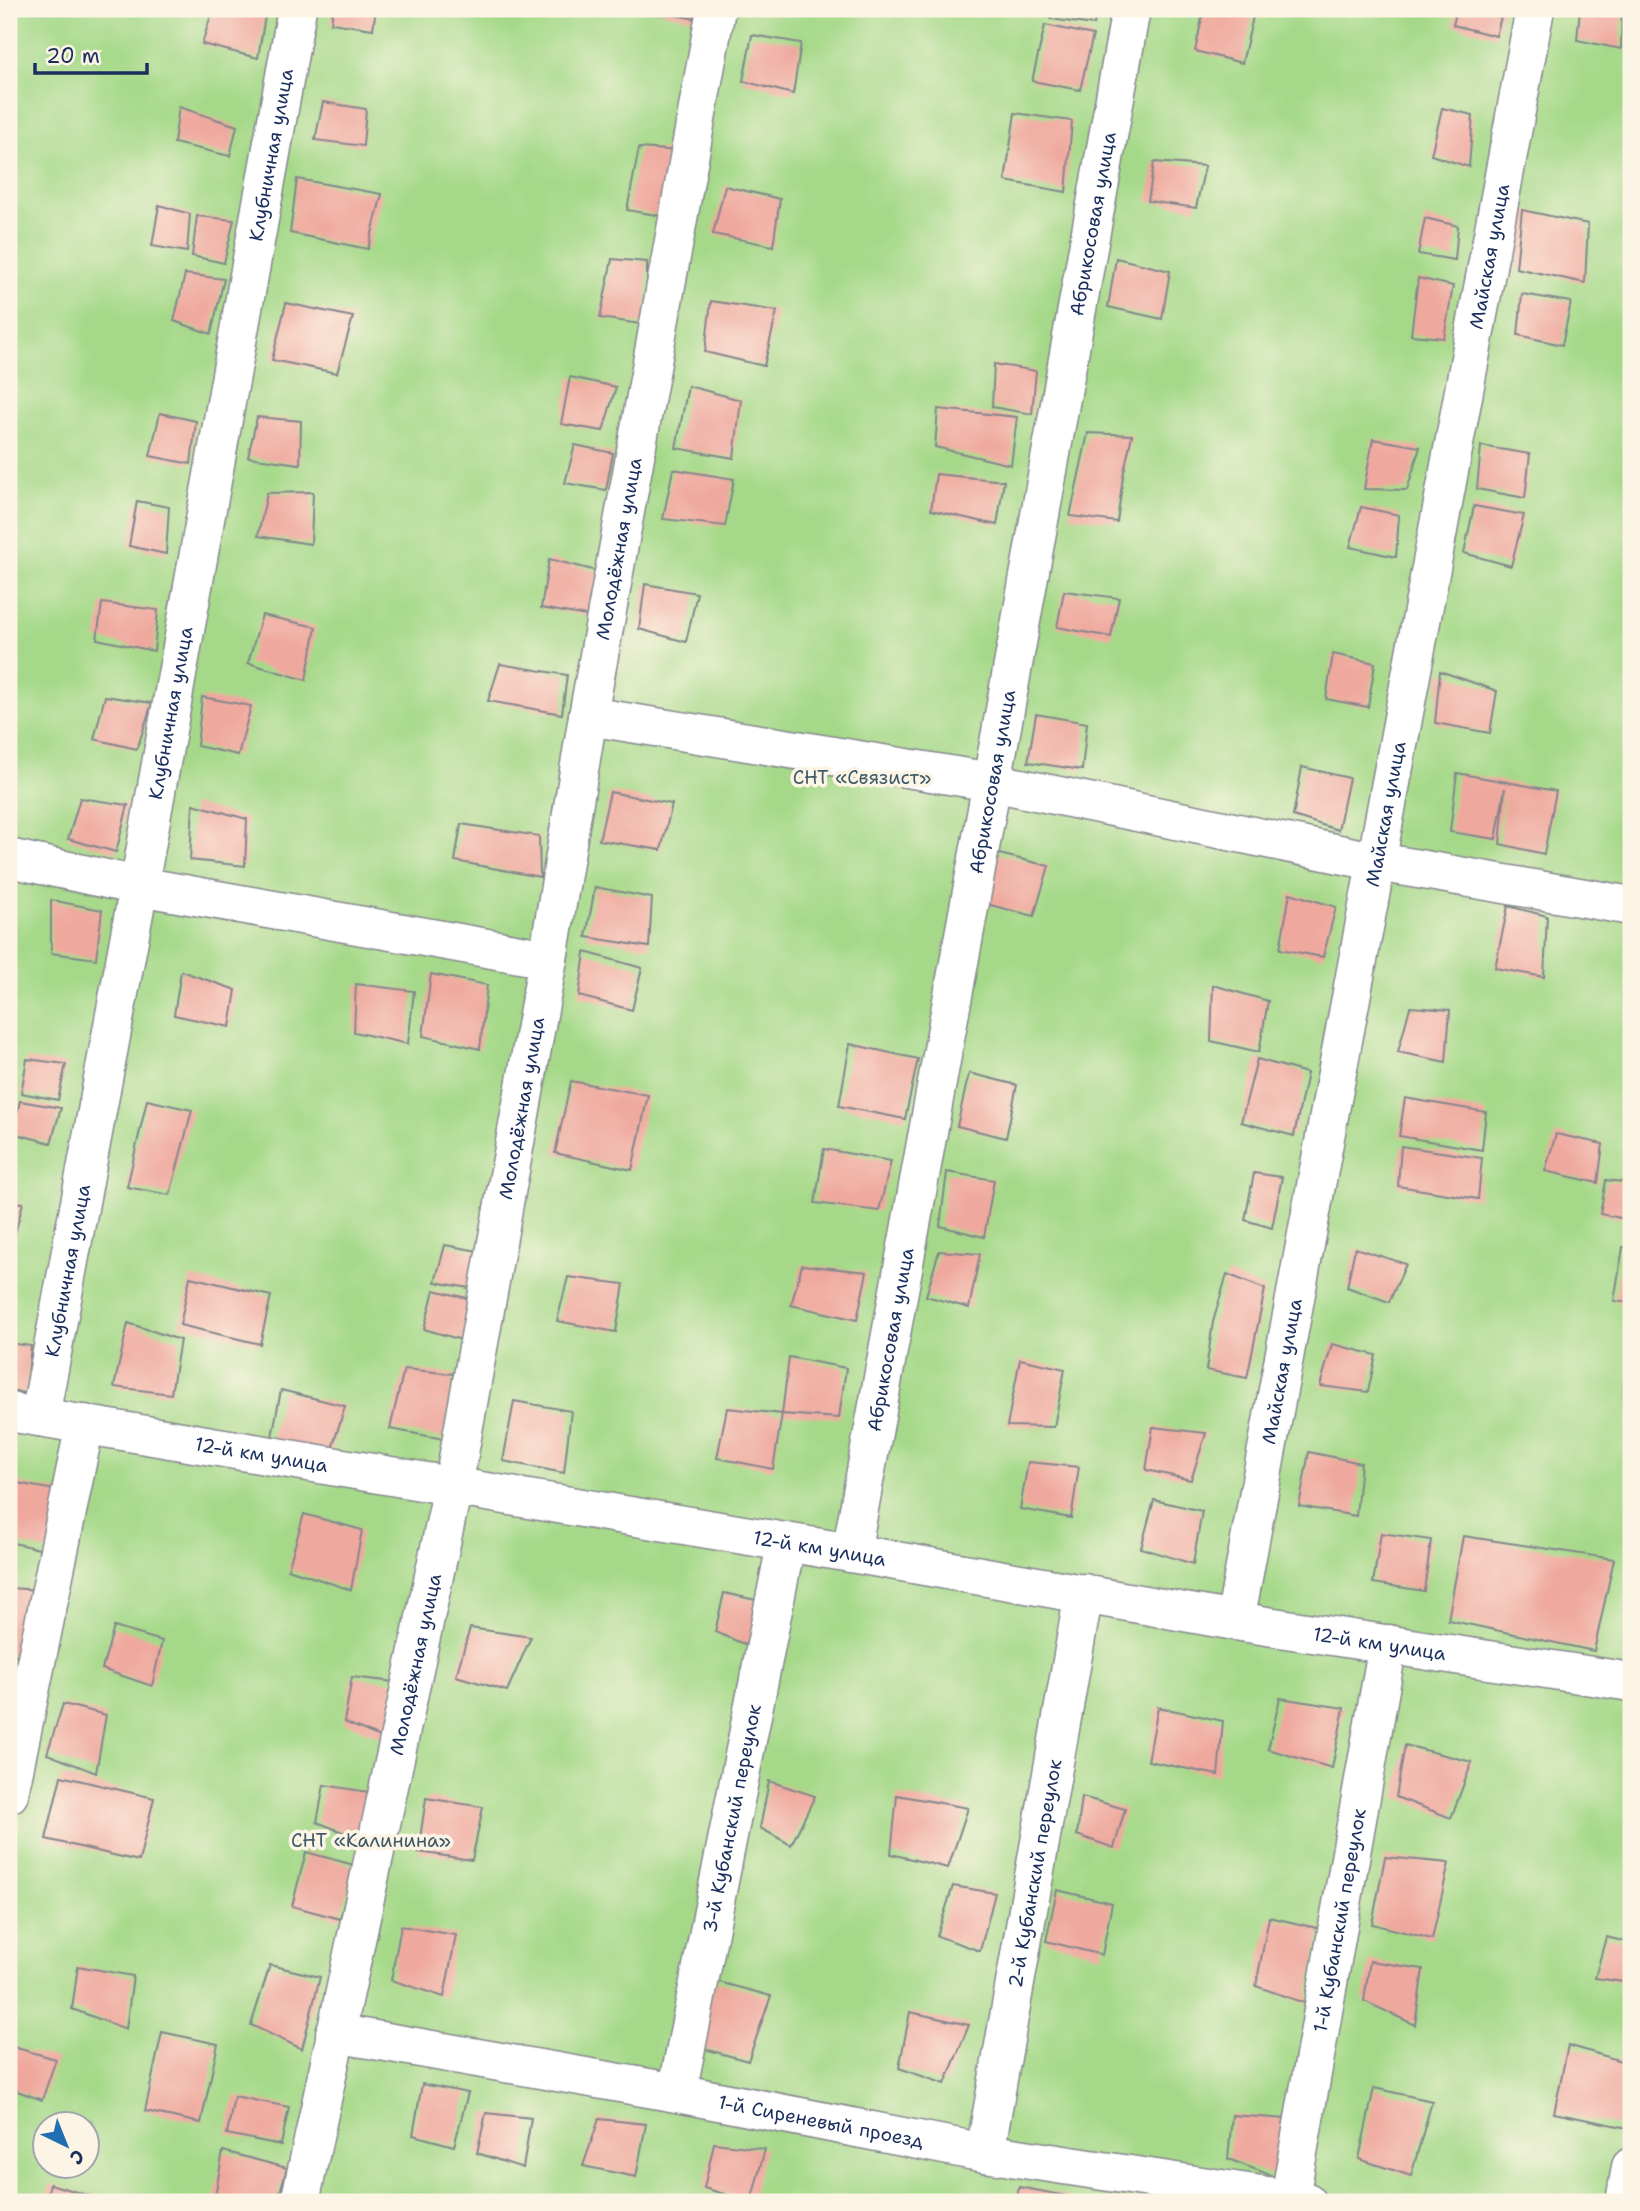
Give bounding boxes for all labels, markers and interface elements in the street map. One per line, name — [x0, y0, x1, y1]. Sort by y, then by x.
scale bar — [35, 32, 147, 76]
text: 20 m — [46, 42, 100, 70]
street label: Клубничная улица — [243, 66, 299, 243]
street label: Абрикосовая улица — [1064, 130, 1121, 318]
street label: Майская улица — [1463, 181, 1515, 331]
street label: Молодёжная улица — [590, 455, 647, 642]
street label: Клубничная улица — [142, 624, 198, 801]
street label: Абрикосовая улица — [963, 688, 1021, 876]
street label: Майская улица — [1359, 739, 1411, 889]
park label: СНТ «Связист» — [793, 765, 931, 790]
street label: Молодёжная улица — [492, 1015, 550, 1202]
street label: Клубничная улица — [39, 1182, 96, 1359]
street label: Абрикосовая улица — [861, 1245, 919, 1434]
street label: Майская улица — [1256, 1296, 1307, 1446]
street label: 12-й км улица — [193, 1431, 330, 1478]
street label: 12-й км улица — [751, 1524, 888, 1572]
street label: Молодёжная улица — [383, 1571, 447, 1757]
street label: 12-й км улица — [1311, 1621, 1448, 1666]
street label: 3-й Кубанский переулок — [697, 1702, 766, 1935]
street label: 2-й Кубанский переулок — [1002, 1757, 1067, 1989]
street label: 1-й Кубанский переулок — [1307, 1807, 1371, 2034]
park label: СНТ «Калинина» — [291, 1828, 451, 1853]
street label: 1-й Сиреневый проезд — [716, 2089, 926, 2153]
north arrow — [32, 2110, 102, 2180]
text: С — [64, 2144, 90, 2170]

